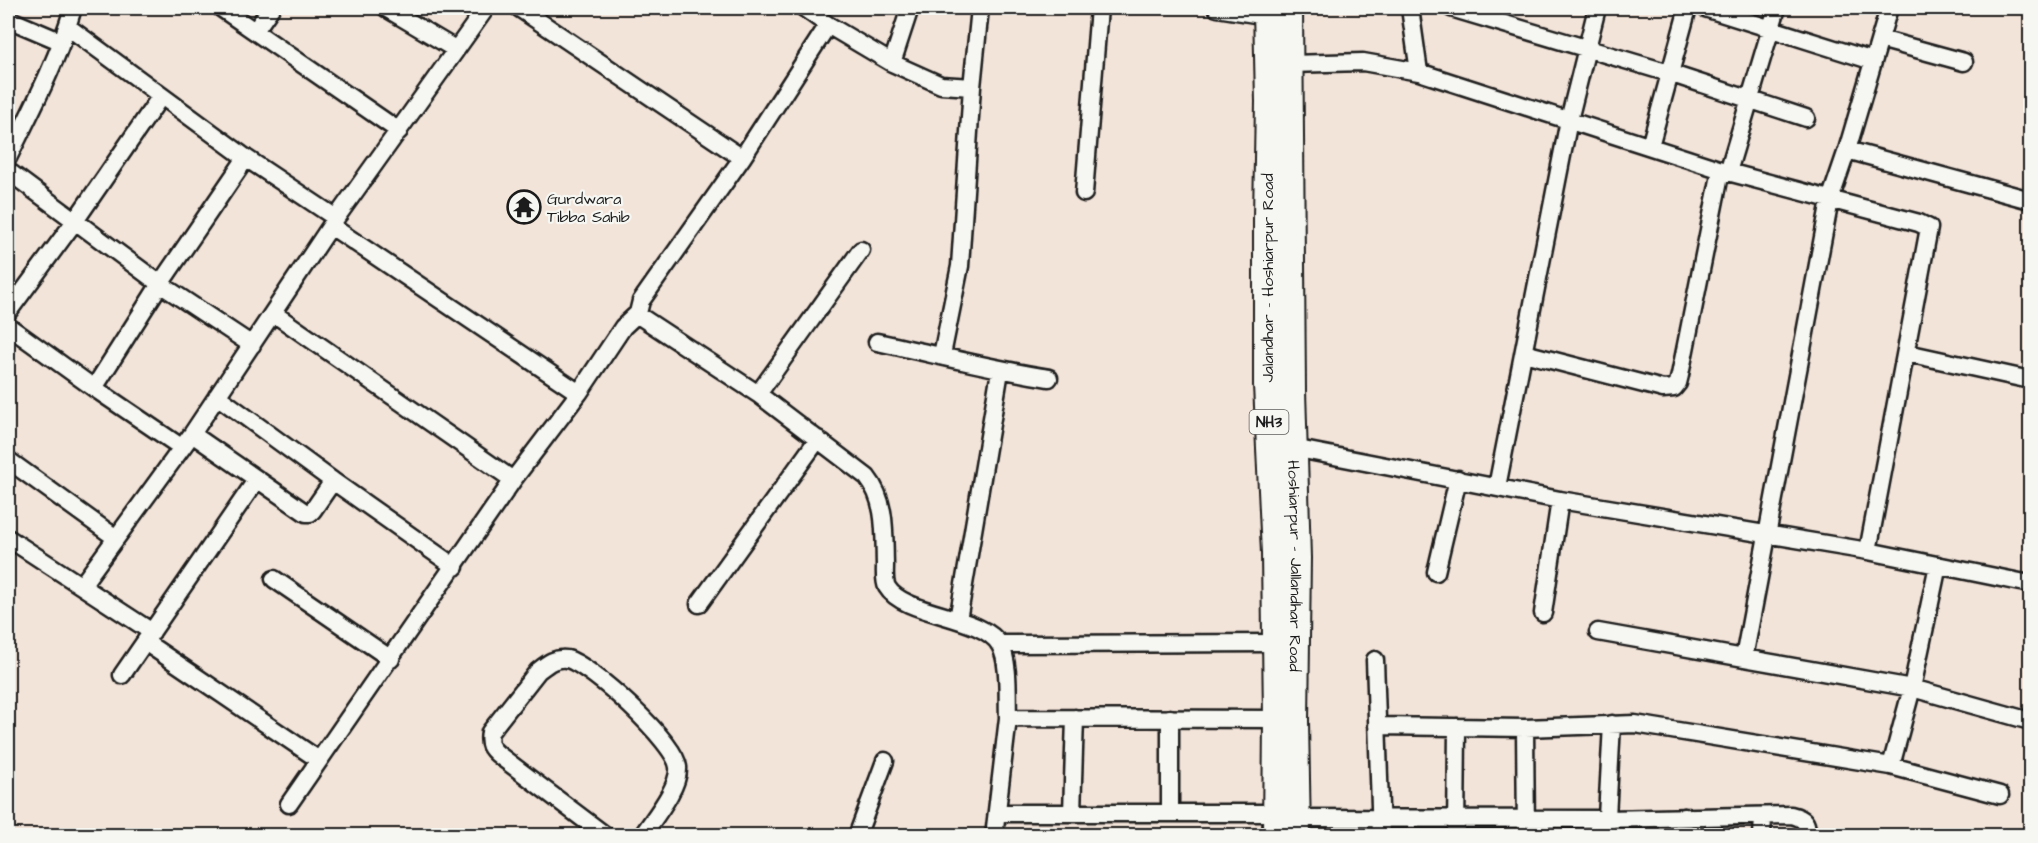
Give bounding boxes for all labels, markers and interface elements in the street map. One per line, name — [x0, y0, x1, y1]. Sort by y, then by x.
street label: Jalandhar - Hoshiarpur Road — [1257, 173, 1279, 383]
place label: Gurdwara Tibba Sahib — [547, 188, 630, 228]
temple icon: Gurdwara Tibba Sahib — [506, 189, 542, 225]
road number: NH3 — [1250, 410, 1288, 434]
street label: Hoshiarpur - Jallandhar Road — [1282, 460, 1307, 672]

